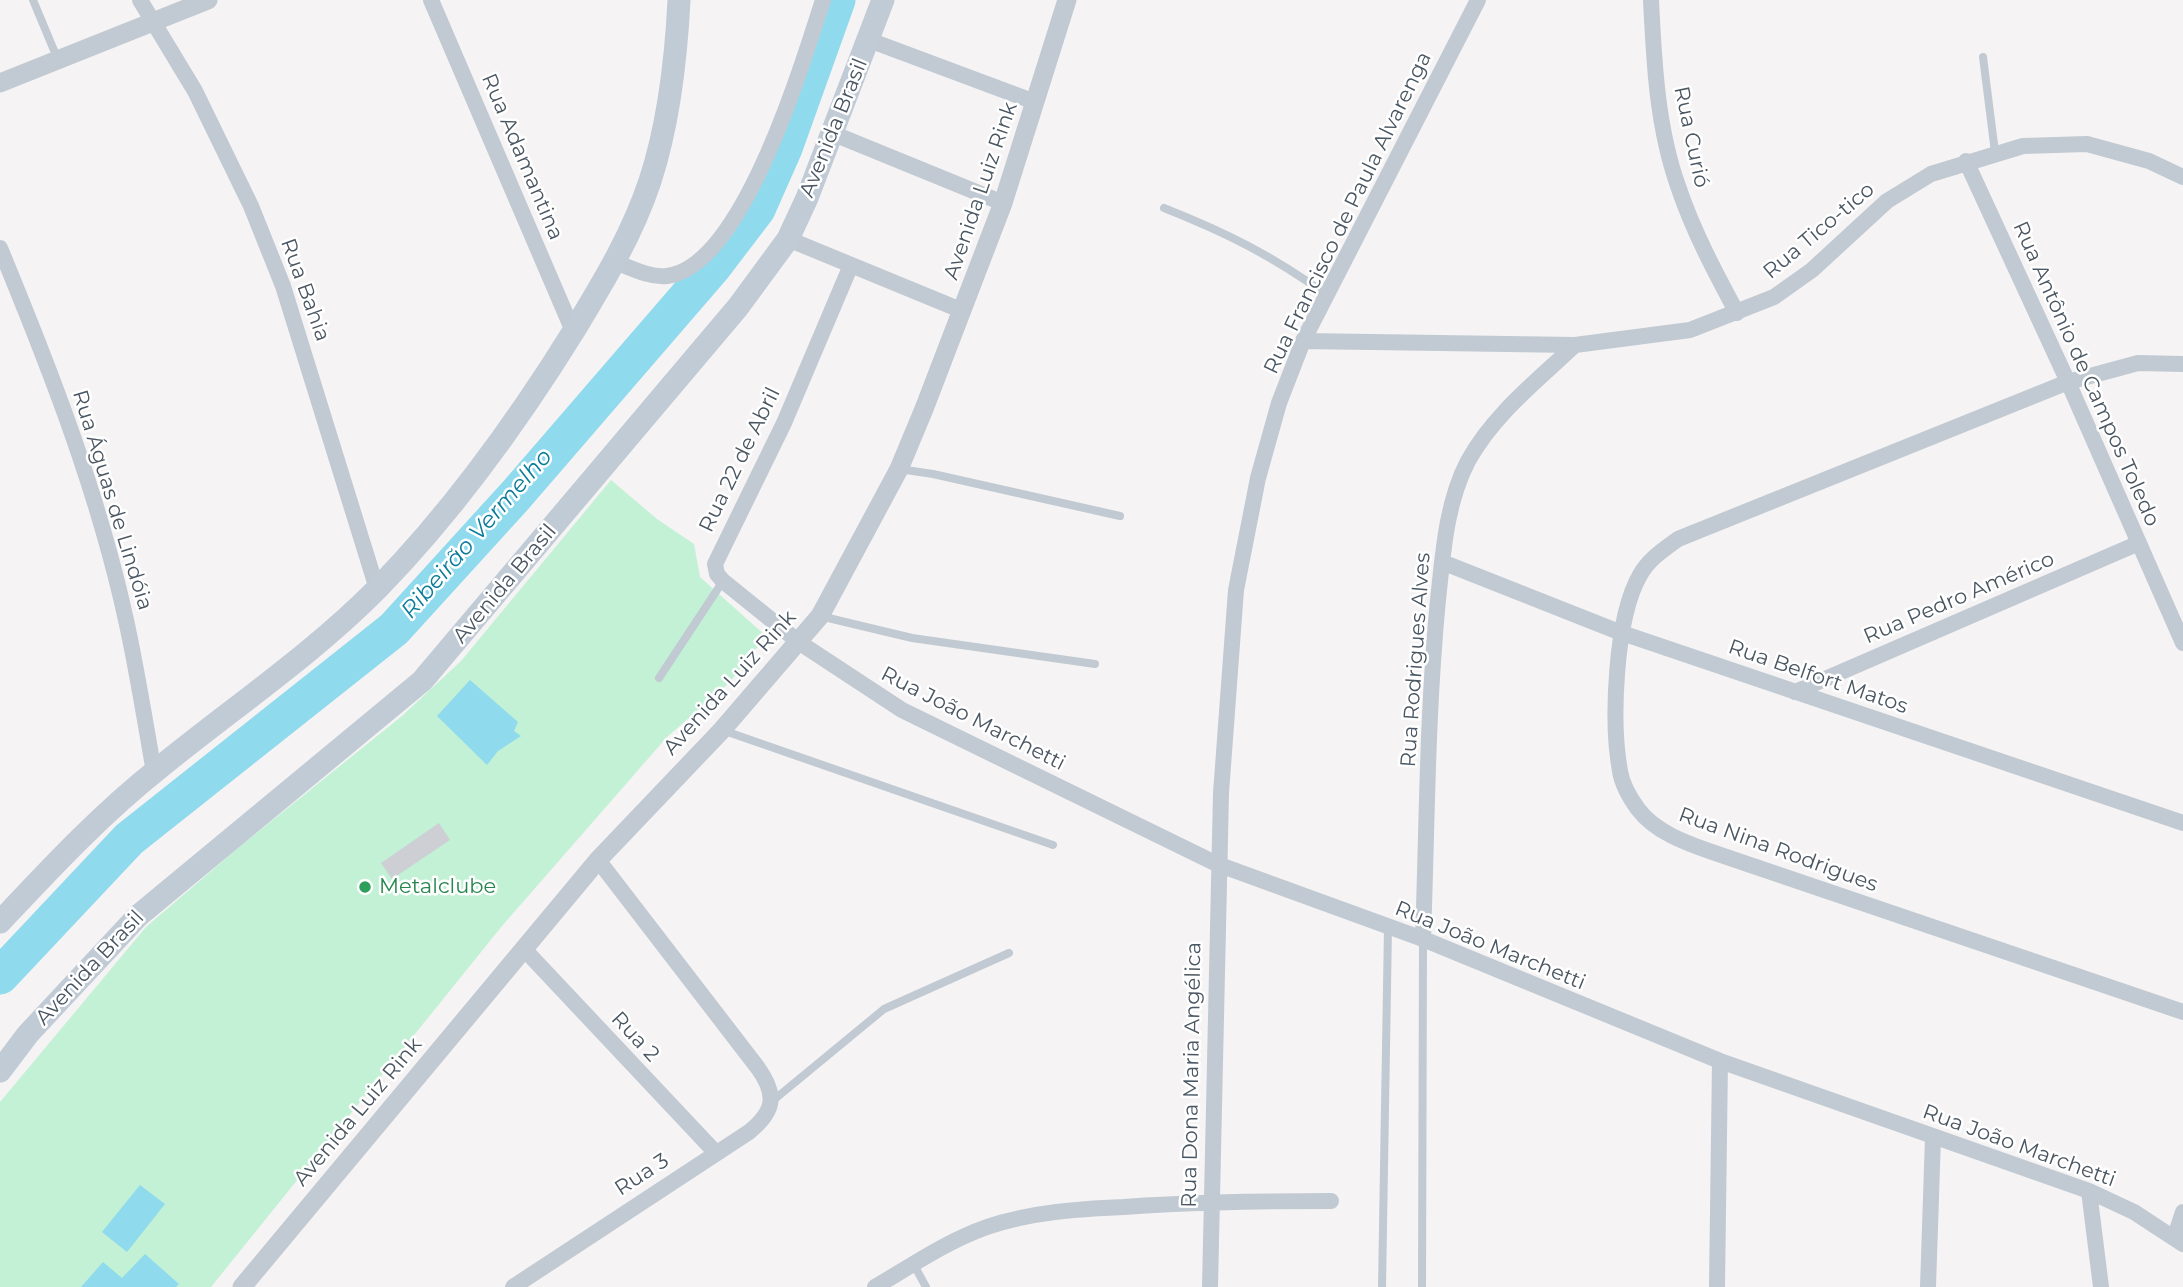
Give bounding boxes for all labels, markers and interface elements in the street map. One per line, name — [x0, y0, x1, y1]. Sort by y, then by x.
street label: Rua Francisco de Paula Alvarenga — [1259, 48, 1437, 378]
street label: Avenida Brasil — [795, 55, 873, 201]
street label: Rua Adamantina — [476, 70, 568, 244]
street label: Rua Curió — [1668, 84, 1714, 190]
street label: Avenida Luiz Rink — [939, 99, 1023, 283]
street label: Rua Tico-tico — [1758, 177, 1880, 285]
street label: Rua Antônio de Campos Toledo — [2007, 218, 2165, 530]
street label: Rua Bahia — [275, 235, 335, 345]
street label: Rua 22 de Abril — [694, 384, 786, 536]
street label: Rua Águas de Lindóia — [66, 387, 158, 613]
water label: Ribeirão Vermelho — [396, 444, 558, 624]
street label: Avenida Brasil — [448, 519, 562, 649]
street label: Rua Pedro Américo — [1860, 546, 2058, 650]
street label: Rua Rodrigues Alves — [1396, 552, 1436, 768]
street label: Avenida Luiz Rink — [658, 605, 802, 761]
street label: Rua Belfort Matos — [1725, 634, 1911, 720]
street label: Rua João Marchetti — [877, 662, 1069, 776]
street label: Rua Nina Rodrigues — [1675, 802, 1881, 898]
place label: Metalclube — [379, 874, 496, 900]
marker: Metalclube — [357, 879, 373, 895]
street label: Rua João Marchetti — [1391, 896, 1589, 996]
street label: Avenida Brasil — [30, 905, 150, 1031]
street label: Rua Dona Maria Angélica — [1177, 942, 1207, 1208]
street label: Rua 2 — [606, 1007, 664, 1067]
street label: Avenida Luiz Rink — [289, 1033, 427, 1191]
street label: Rua João Marchetti — [1919, 1099, 2119, 1193]
street label: Rua 3 — [610, 1148, 674, 1202]

